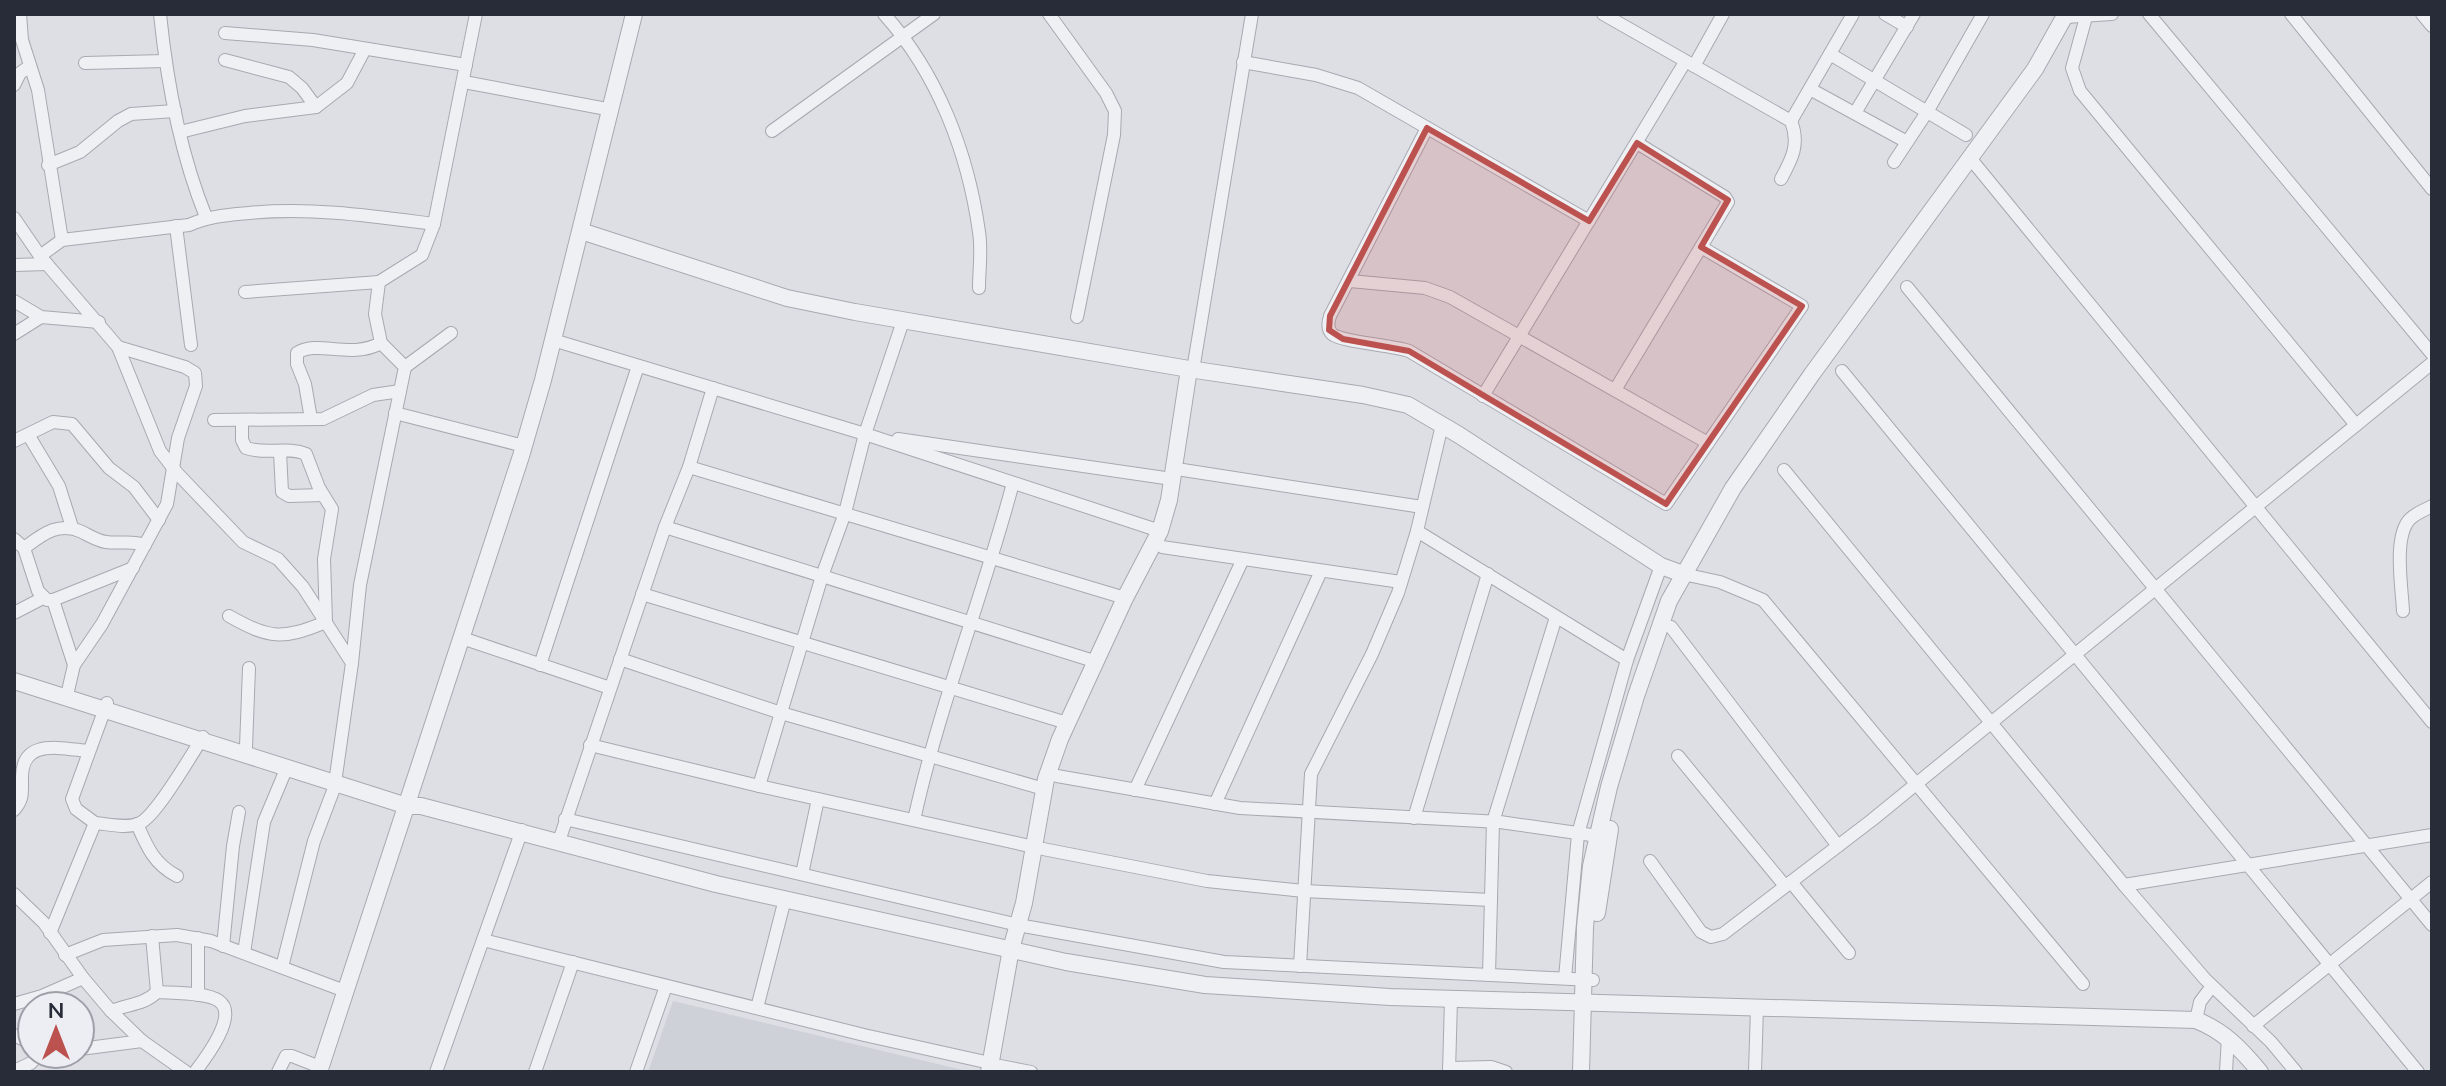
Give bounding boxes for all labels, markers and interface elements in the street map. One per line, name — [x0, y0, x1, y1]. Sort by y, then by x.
north arrow — [16, 990, 96, 1070]
text: N — [48, 996, 64, 1024]

